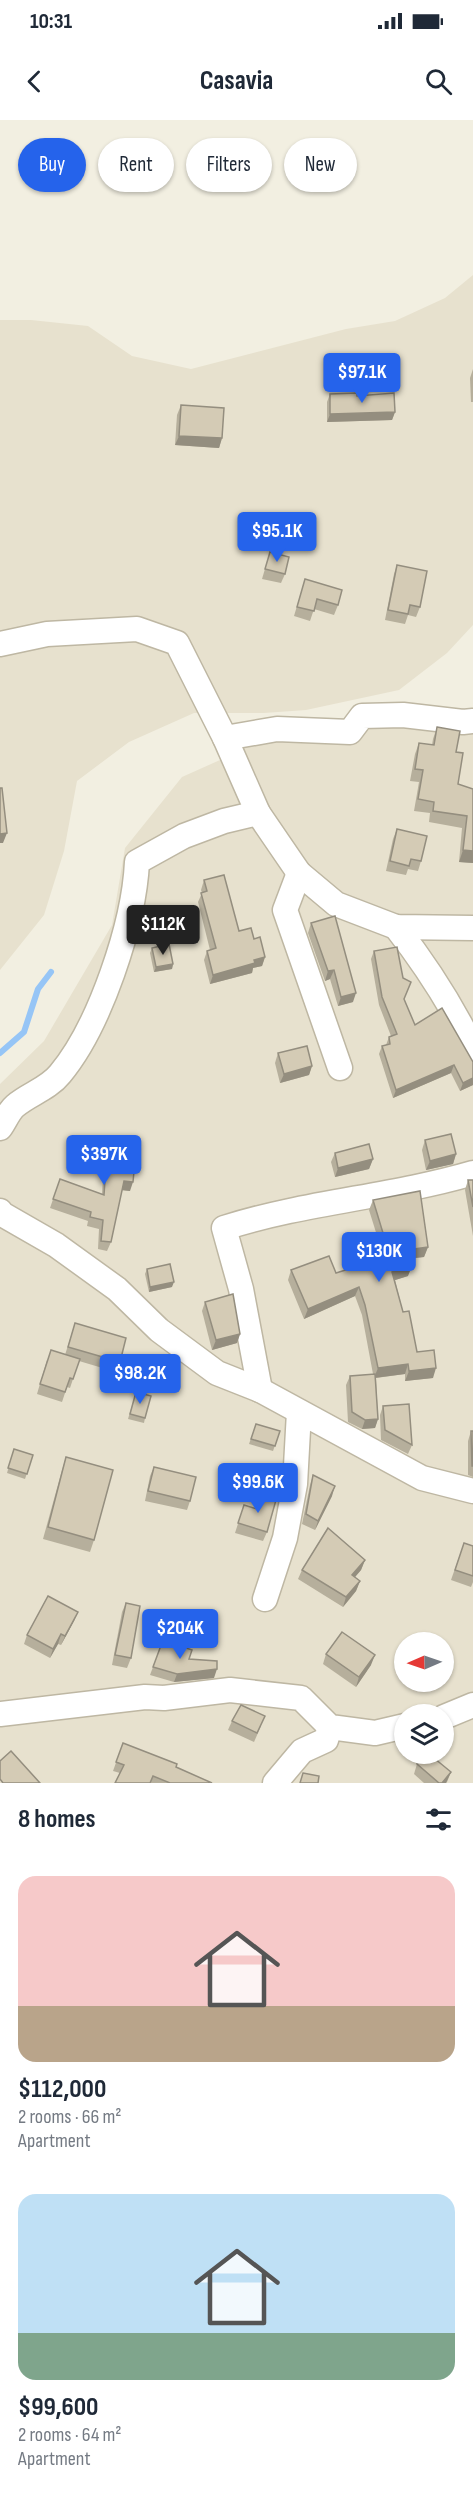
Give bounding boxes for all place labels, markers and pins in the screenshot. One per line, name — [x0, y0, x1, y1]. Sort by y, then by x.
pin: $97.1K — [313, 353, 411, 404]
pin: $95.1K — [228, 512, 326, 563]
pin: $112K — [121, 905, 205, 956]
pin: $397K — [62, 1135, 146, 1186]
pin: $130K — [337, 1232, 421, 1283]
pin: $98.2K — [91, 1354, 189, 1405]
pin: $99.6K — [209, 1463, 307, 1514]
pin: $204K — [138, 1609, 222, 1660]

